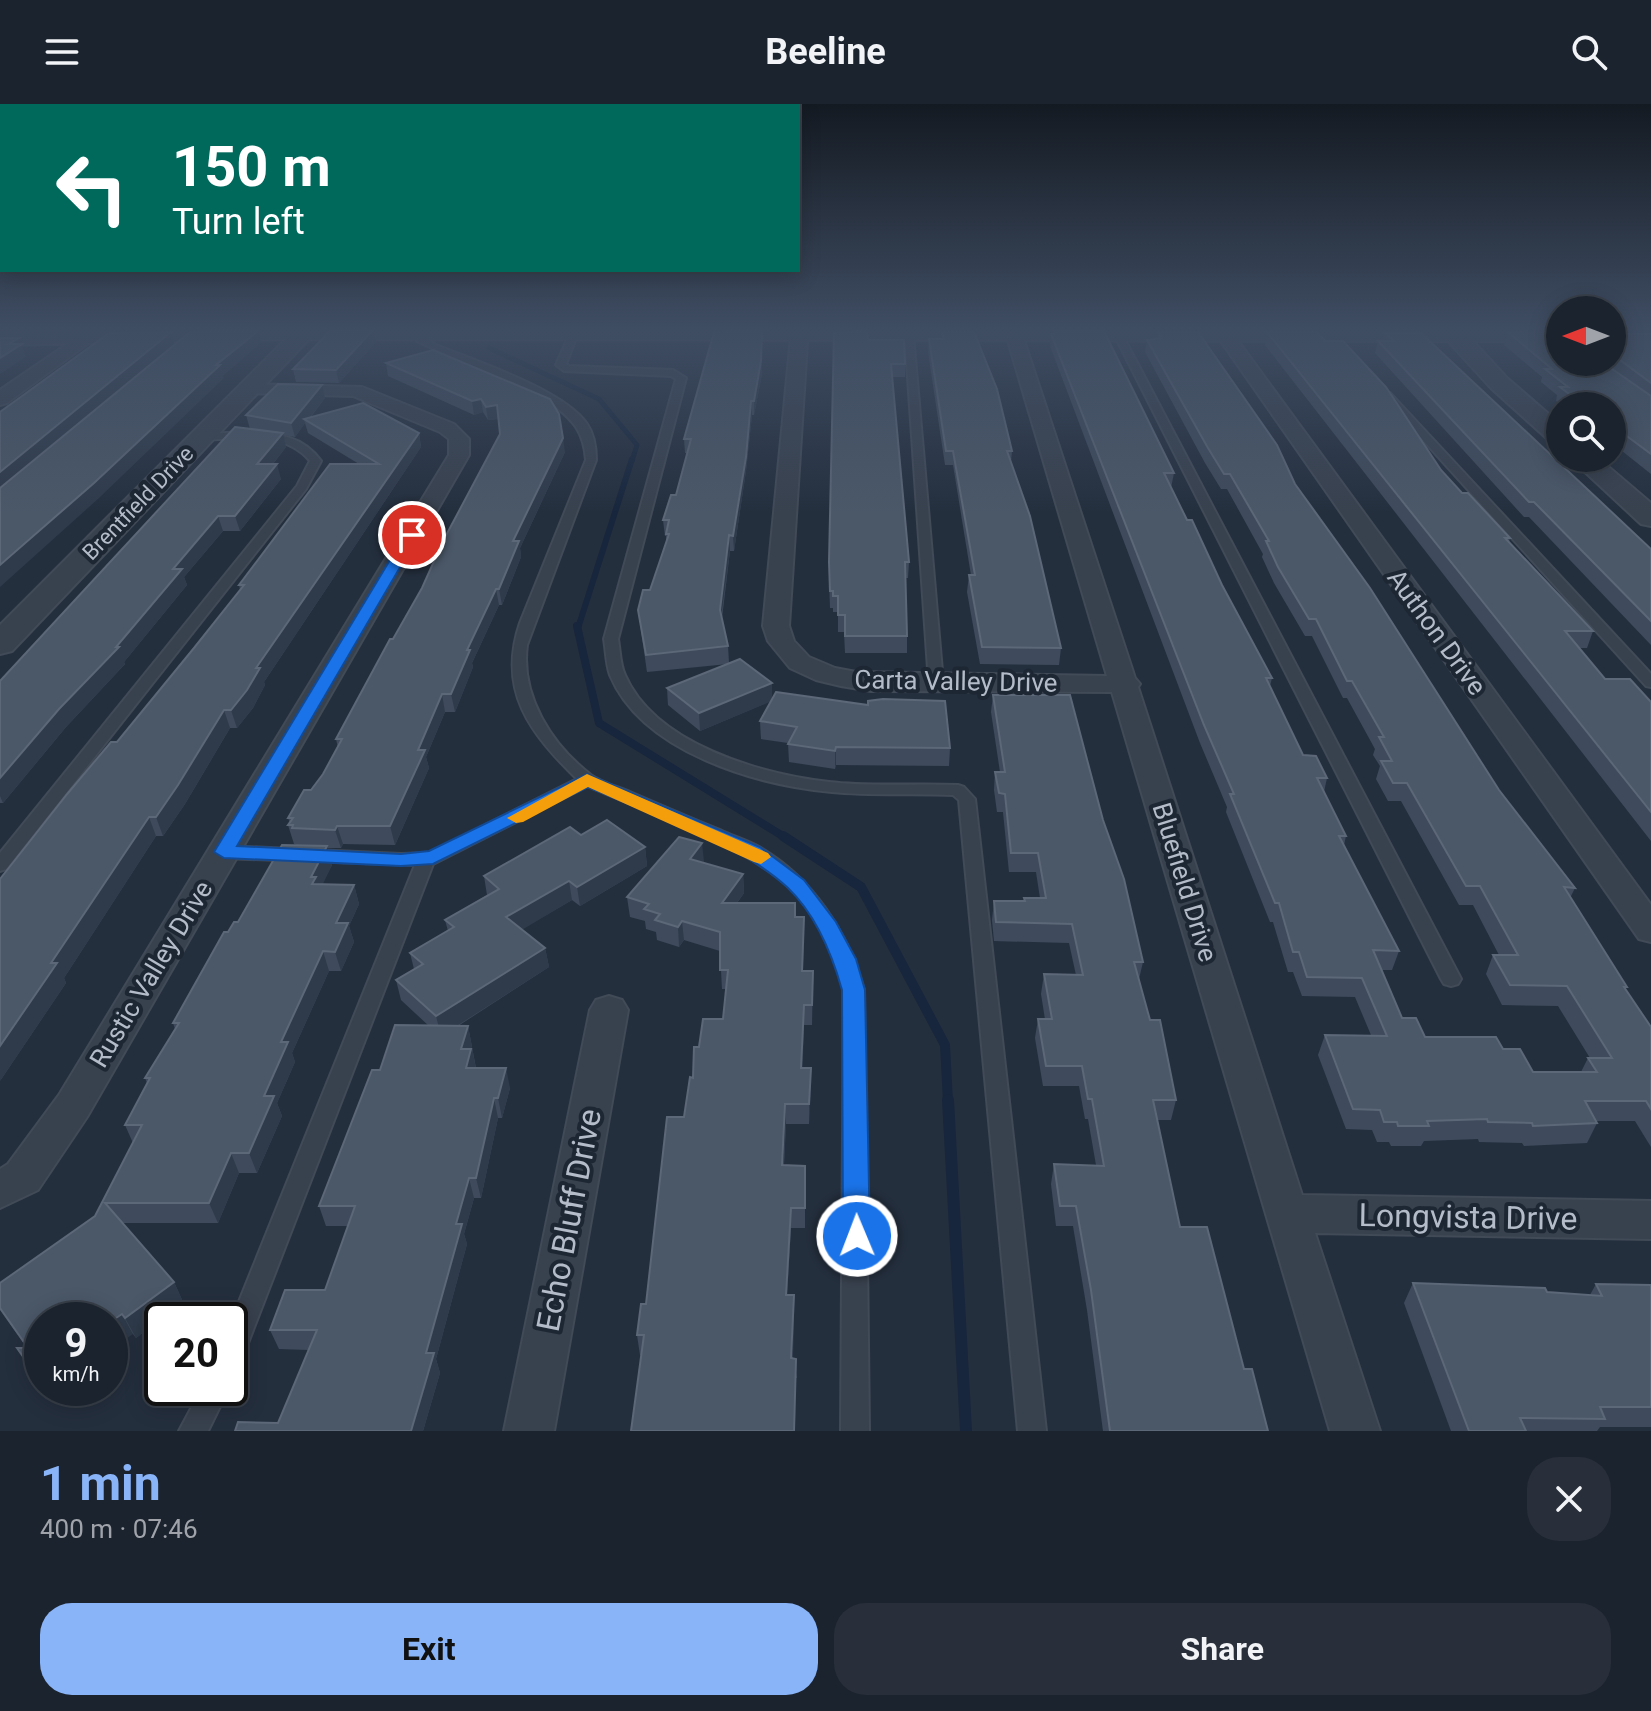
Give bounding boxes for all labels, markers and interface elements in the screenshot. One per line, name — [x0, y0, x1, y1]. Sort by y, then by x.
icon: menu — [40, 30, 84, 74]
icon: search — [1567, 30, 1611, 74]
text: Beeline — [765, 31, 886, 73]
text: 150 m — [172, 134, 331, 200]
icon: left — [40, 136, 144, 240]
text: Turn left — [172, 201, 305, 243]
north arrow — [1546, 296, 1626, 376]
map controls — [1546, 296, 1626, 472]
button: search — [1546, 392, 1626, 472]
street label: Brentfield Drive — [77, 441, 199, 565]
pin — [378, 501, 446, 569]
icon: arrive — [390, 513, 434, 557]
street label: Authon Drive — [1381, 563, 1493, 701]
street label: Carta Valley Drive — [854, 664, 1058, 698]
street label: Bluefield Drive — [1147, 799, 1223, 965]
street label: Rustic Valley Drive — [83, 875, 219, 1073]
street label: Echo Bluff Drive — [529, 1106, 609, 1334]
position arrow — [815, 1194, 899, 1278]
street label: Longvista Drive — [1358, 1196, 1578, 1238]
speed limit sign: 20 — [144, 1302, 248, 1406]
text: 9 — [65, 1320, 87, 1367]
text: km/h — [53, 1362, 99, 1386]
text: 1 min — [40, 1455, 161, 1512]
button: close — [1527, 1457, 1611, 1541]
text: 400 m · 07:46 — [40, 1514, 198, 1544]
button: Exit — [40, 1603, 818, 1695]
button: Share — [834, 1603, 1611, 1695]

